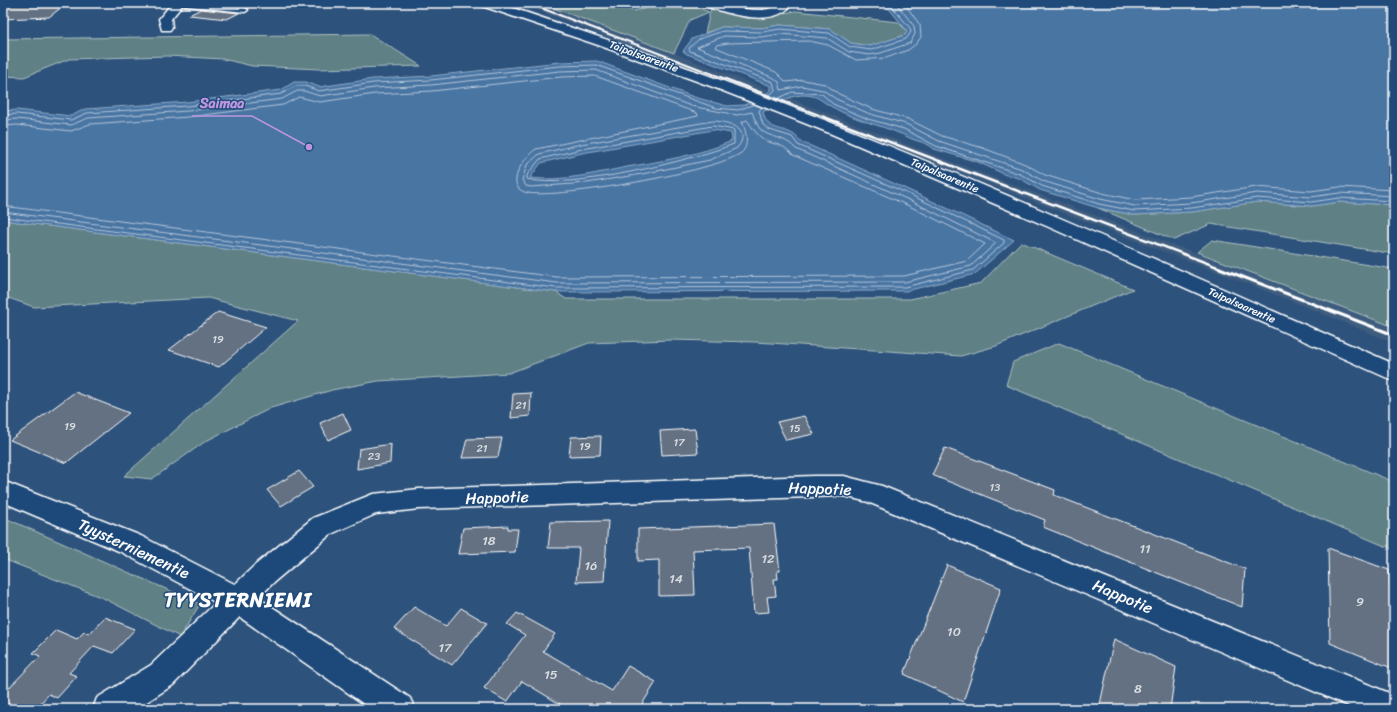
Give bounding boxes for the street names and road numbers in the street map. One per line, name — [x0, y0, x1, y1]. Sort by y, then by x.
street label: Taipalsaarentie — [606, 35, 681, 78]
street label: Taipalsaarentie — [908, 153, 982, 199]
street label: Taipalsaarentie — [1205, 282, 1279, 329]
street label: Happotie — [788, 473, 852, 504]
street label: Happotie — [465, 482, 529, 513]
street label: Tyysterniementie — [73, 510, 195, 587]
street label: Happotie — [1088, 571, 1158, 622]

